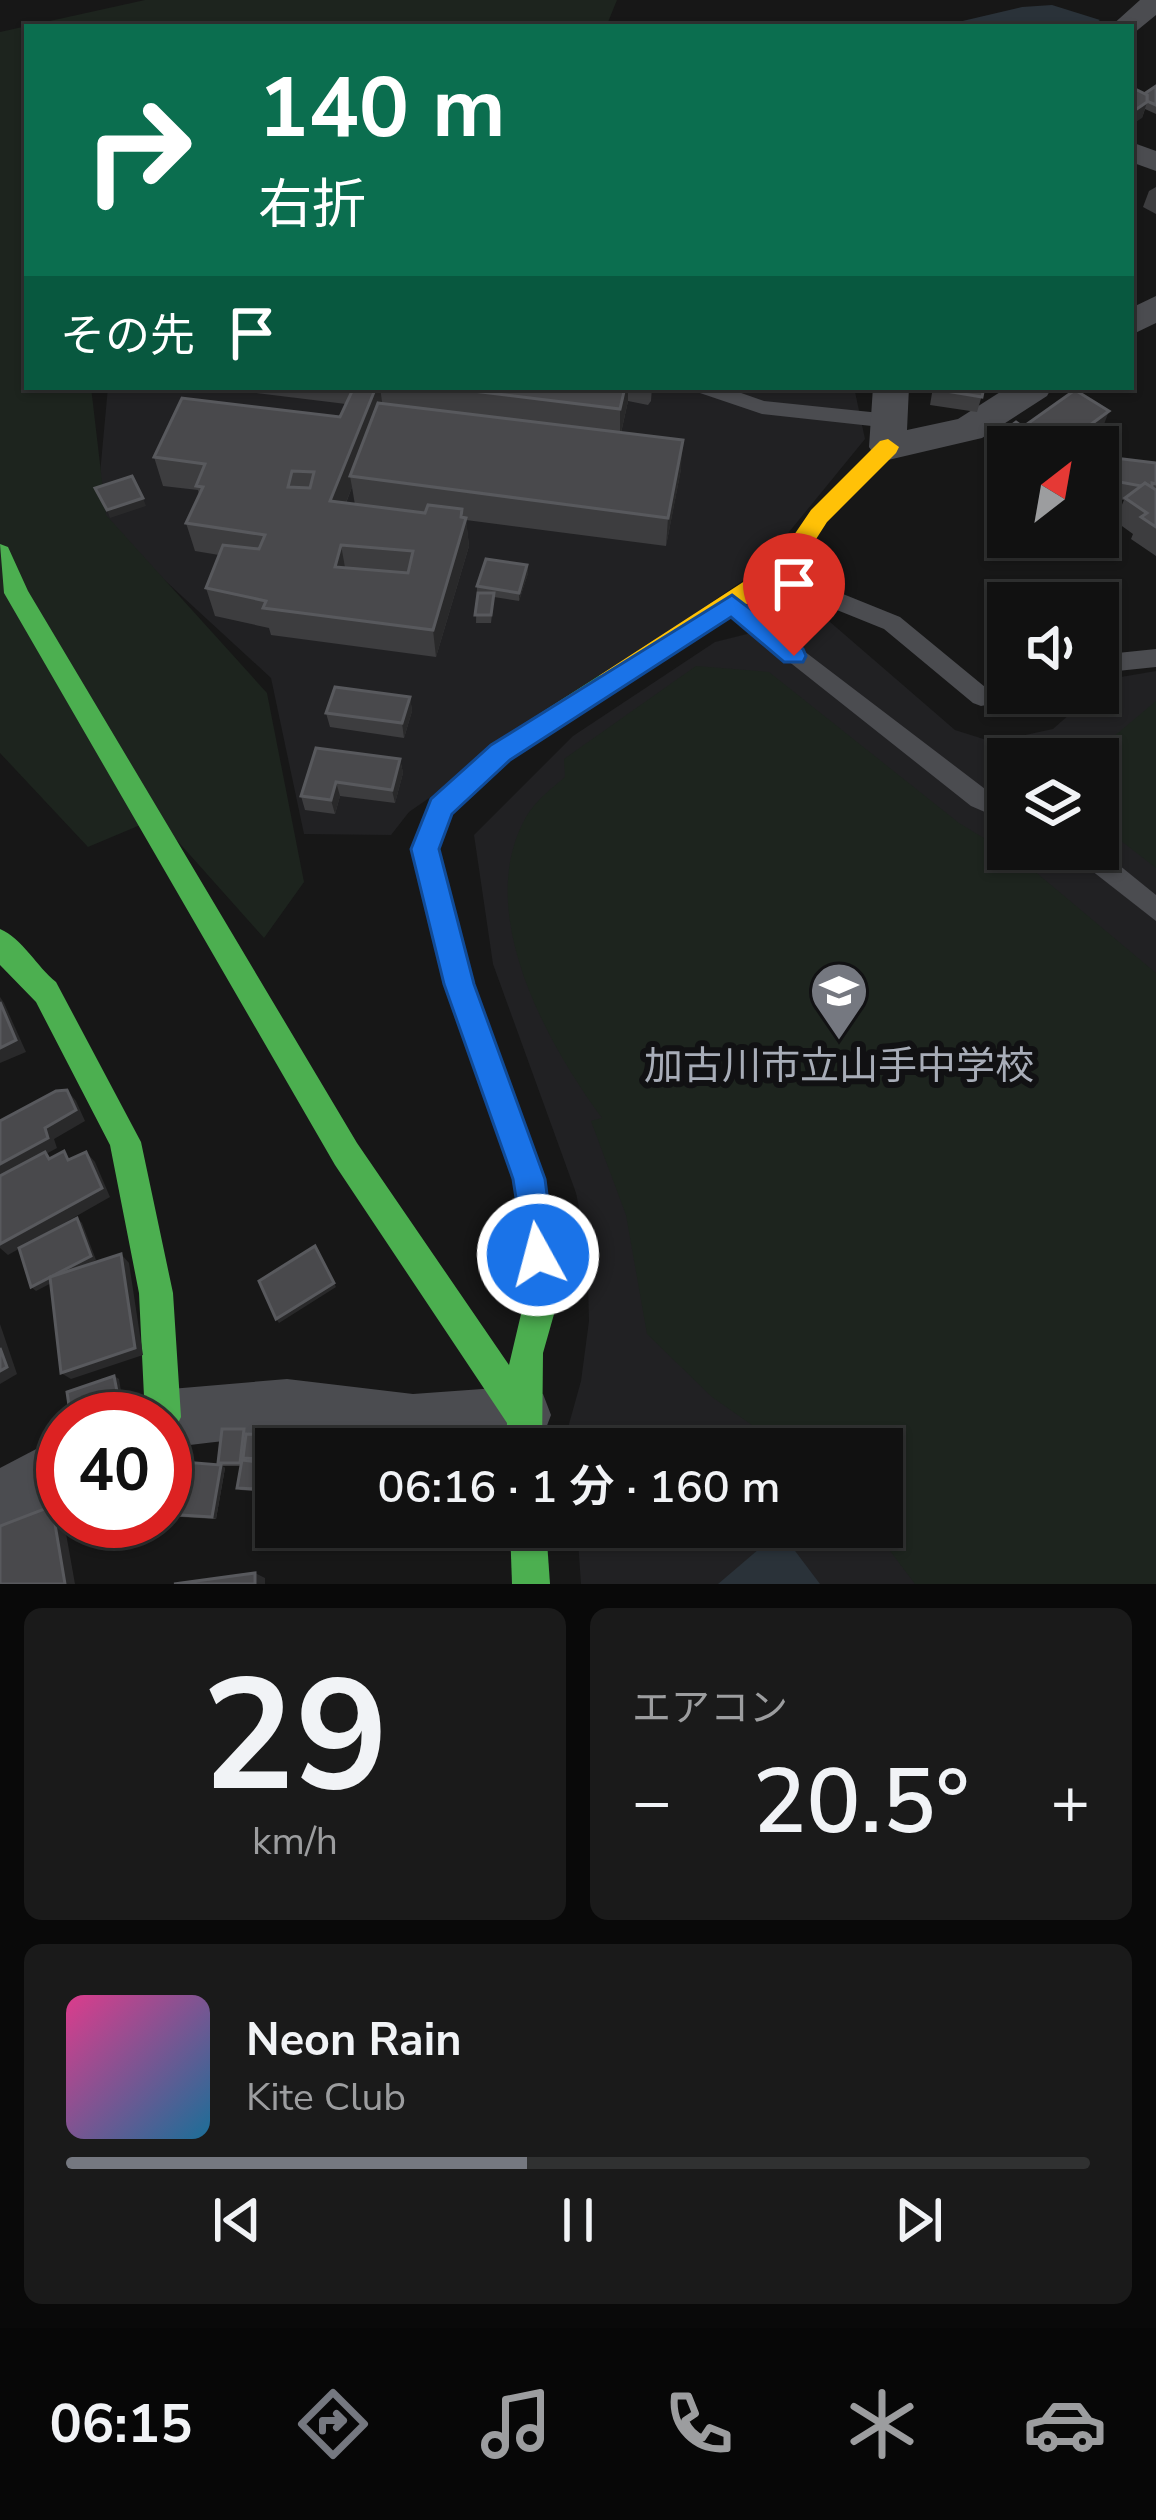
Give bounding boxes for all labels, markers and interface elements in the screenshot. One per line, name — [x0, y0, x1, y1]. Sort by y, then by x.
text: 140 m — [258, 51, 506, 166]
icon: right — [60, 72, 216, 228]
text: 右折 — [258, 168, 366, 242]
icon: arrive — [219, 300, 285, 366]
text: その先 — [60, 306, 195, 367]
north arrow — [987, 426, 1119, 558]
map controls — [987, 426, 1119, 870]
pin — [743, 533, 845, 656]
icon: arrive — [761, 551, 827, 617]
button: sound — [987, 582, 1119, 714]
button: layers — [987, 738, 1119, 870]
school or university icon: 加古川市立山手中学校 — [808, 960, 870, 1042]
place label: 加古川市立山手中学校 — [644, 1040, 1034, 1093]
position arrow — [475, 1192, 601, 1318]
speed limit sign: 40 — [36, 1392, 192, 1548]
text: 06:16 · 1 分 · 160 m — [378, 1457, 780, 1518]
text: 29 — [201, 1630, 389, 1843]
text: エアコン — [632, 1682, 788, 1735]
text: 20.5° — [752, 1741, 970, 1864]
text: − — [632, 1757, 672, 1847]
text: + — [1050, 1757, 1090, 1847]
text: km/h — [252, 1815, 338, 1868]
text: Neon Rain — [246, 2010, 462, 2071]
text: Kite Club — [246, 2071, 406, 2124]
icon: previous — [204, 2187, 270, 2253]
icon: pause — [545, 2187, 611, 2253]
icon: next — [886, 2187, 952, 2253]
icon: directions — [291, 2382, 375, 2466]
icon: music — [474, 2382, 558, 2466]
icon: phone — [657, 2382, 741, 2466]
icon: climate — [840, 2382, 924, 2466]
icon: car — [1023, 2382, 1107, 2466]
text: 06:15 — [49, 2387, 192, 2461]

